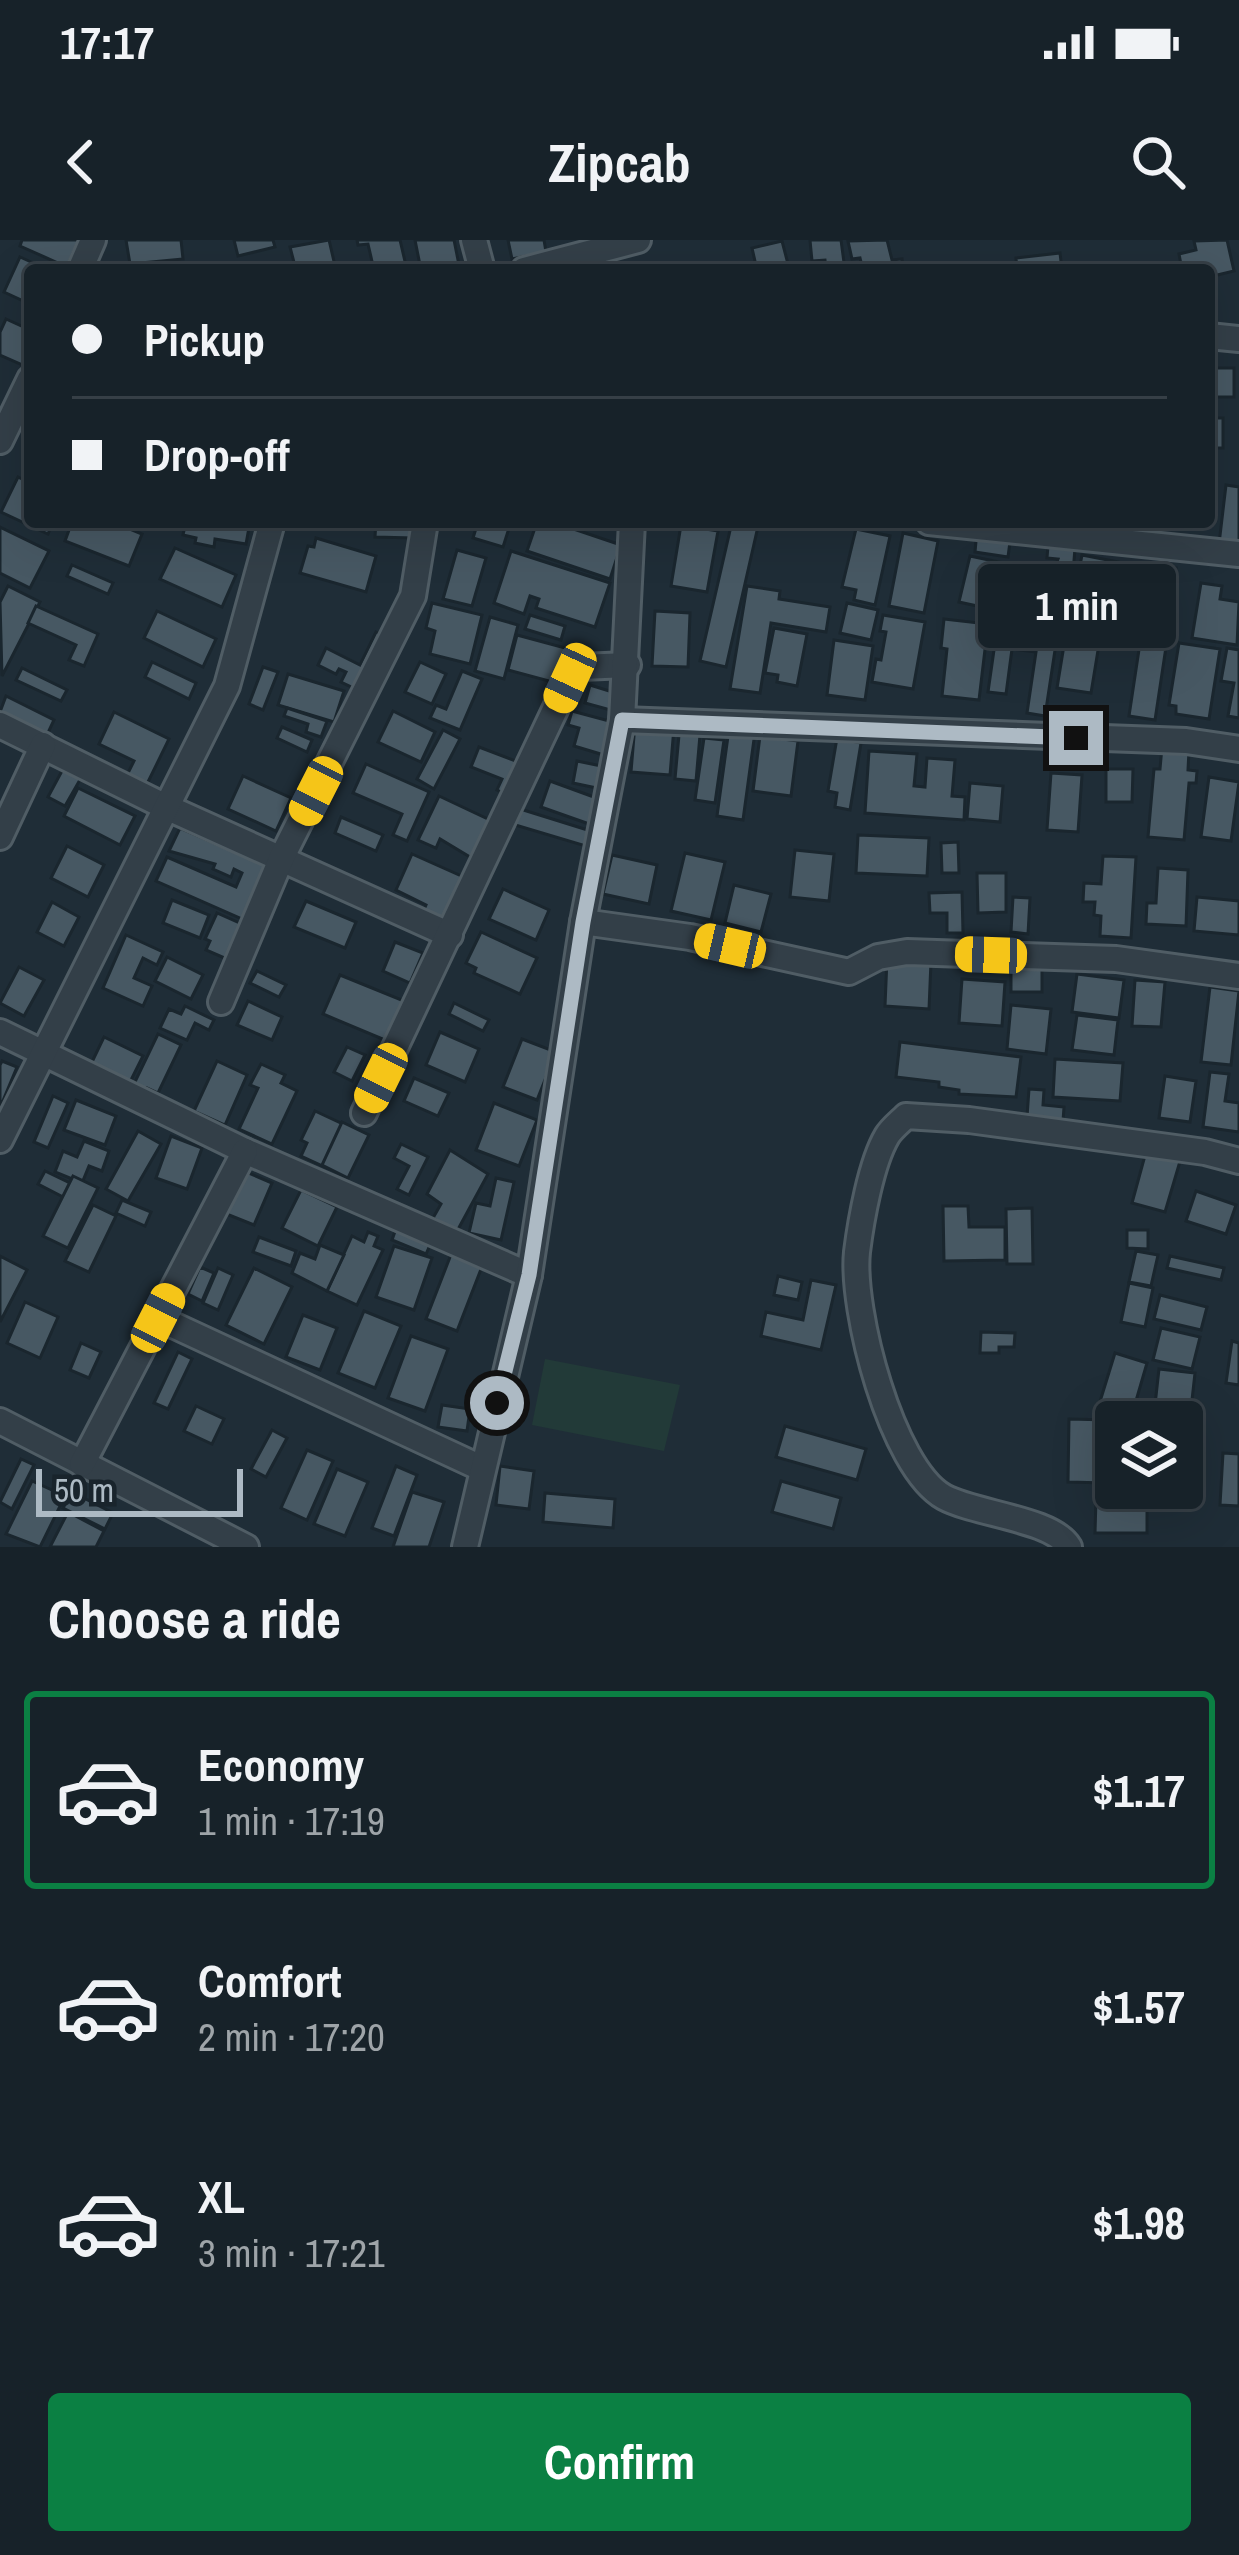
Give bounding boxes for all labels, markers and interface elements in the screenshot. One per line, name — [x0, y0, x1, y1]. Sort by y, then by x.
text: 17:17 — [60, 12, 154, 73]
text: Zipcab — [548, 126, 691, 199]
icon: back — [48, 129, 114, 195]
icon: search — [1125, 129, 1191, 195]
text: Pickup — [144, 309, 265, 370]
text: Drop-off — [144, 424, 290, 485]
callout: 1 min — [977, 564, 1175, 648]
text: 1 min — [1035, 580, 1119, 632]
car — [538, 638, 602, 718]
route end — [1049, 711, 1103, 765]
car — [284, 751, 348, 831]
car — [691, 920, 769, 972]
car — [954, 936, 1028, 974]
car — [349, 1038, 413, 1118]
car — [126, 1278, 190, 1358]
route start — [470, 1376, 524, 1430]
map controls — [1095, 1401, 1203, 1509]
button: layers — [1095, 1401, 1203, 1509]
scale bar — [36, 1463, 243, 1516]
text: 50 m — [54, 1468, 114, 1512]
text: Choose a ride — [48, 1582, 341, 1655]
text: Economy — [198, 1734, 364, 1795]
icon: car — [54, 1736, 162, 1844]
text: $1.17 — [1093, 1760, 1185, 1821]
text: 1 min · 17:19 — [198, 1795, 385, 1847]
text: Comfort — [198, 1950, 341, 2011]
icon: car — [54, 1952, 162, 2060]
text: $1.57 — [1093, 1976, 1185, 2037]
text: 2 min · 17:20 — [198, 2011, 385, 2063]
text: XL — [198, 2166, 245, 2227]
icon: car — [54, 2168, 162, 2276]
text: $1.98 — [1093, 2192, 1185, 2253]
text: 3 min · 17:21 — [198, 2227, 385, 2279]
button: Confirm — [48, 2393, 1191, 2531]

